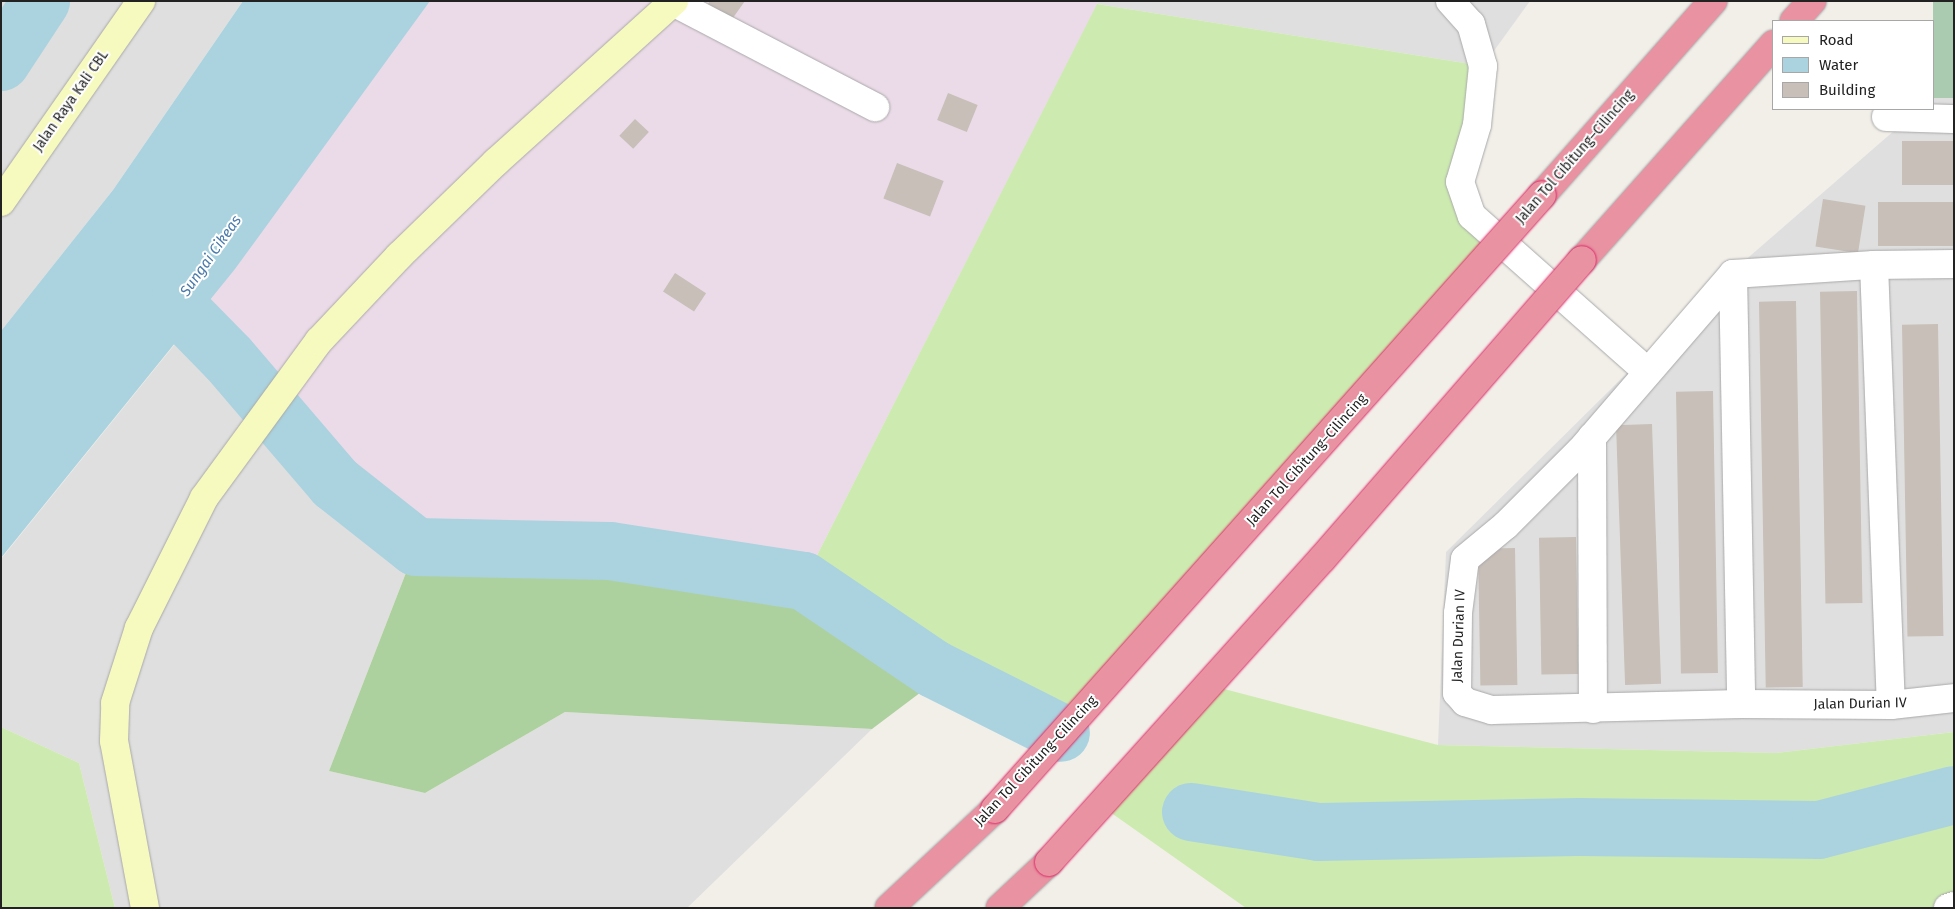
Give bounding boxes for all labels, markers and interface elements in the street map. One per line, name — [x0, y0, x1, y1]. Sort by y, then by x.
legend — [1772, 20, 1935, 110]
text: Road — [1819, 31, 1854, 49]
street label: Jalan Raya Kali CBL — [30, 47, 112, 155]
text: Water — [1819, 56, 1858, 74]
text: Building — [1819, 81, 1875, 99]
street label: Jalan Tol Cibitung–Cilincing — [1512, 87, 1638, 227]
water label: Sungai Cikeas — [177, 212, 245, 300]
street label: Jalan Tol Cibitung–Cilincing — [1243, 391, 1371, 529]
street label: Jalan Durian IV — [1449, 589, 1469, 683]
street label: Jalan Tol Cibitung–Cilincing — [971, 692, 1101, 830]
street label: Jalan Durian IV — [1813, 695, 1907, 713]

